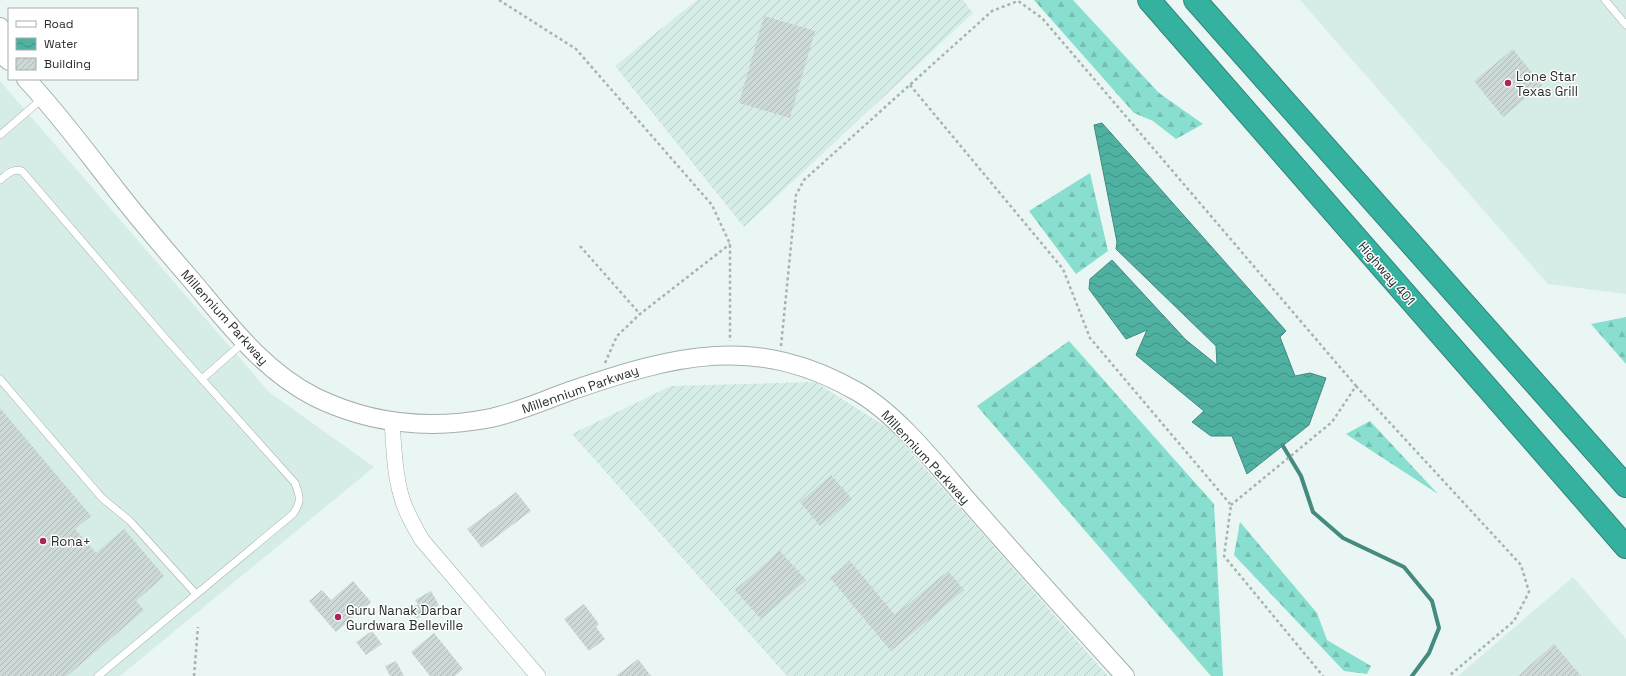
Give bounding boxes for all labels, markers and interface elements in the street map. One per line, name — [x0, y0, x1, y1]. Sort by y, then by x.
legend — [8, 8, 138, 80]
text: Road — [44, 16, 73, 32]
text: Water — [44, 36, 78, 52]
text: Building — [44, 56, 91, 72]
place label: Lone Star Texas Grill — [1516, 68, 1578, 100]
marker: Lone Star Texas Grill — [1503, 78, 1513, 88]
street label: Highway 401 — [1354, 238, 1419, 309]
street label: Millennium Parkway — [177, 266, 272, 369]
street label: Millennium Parkway — [519, 361, 641, 417]
street label: Millennium Parkway — [878, 407, 974, 508]
place label: Rona+ — [51, 533, 91, 550]
marker: Rona+ — [38, 536, 48, 546]
place label: Guru Nanak Darbar Gurdwara Belleville — [346, 602, 463, 634]
marker: Guru Nanak Darbar Gurdwara Belleville — [333, 612, 343, 622]

